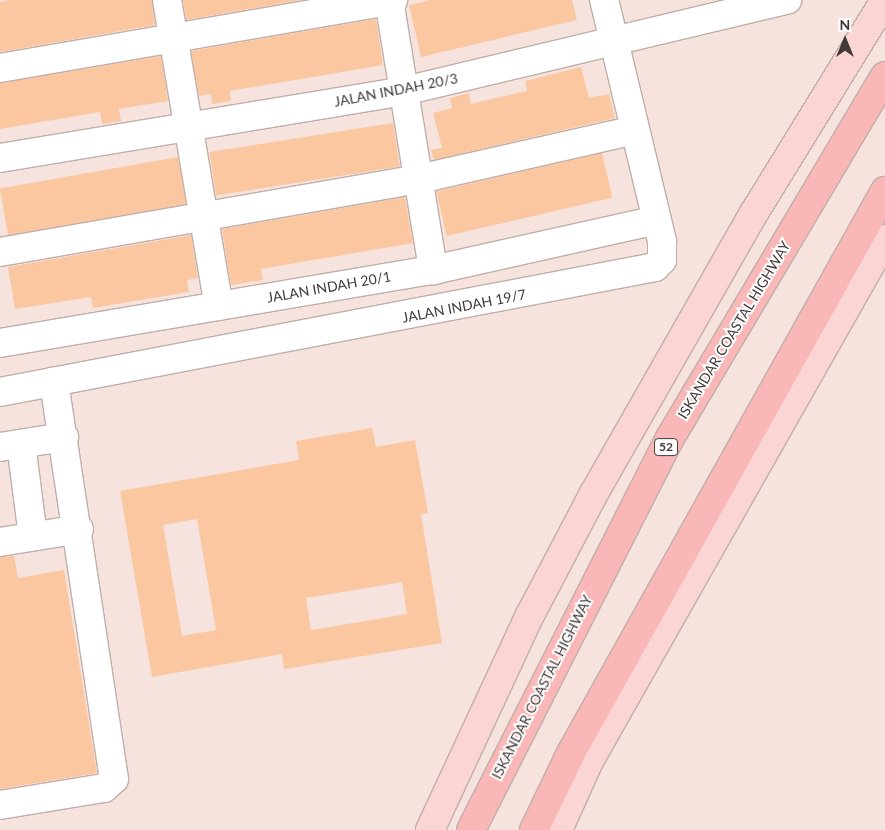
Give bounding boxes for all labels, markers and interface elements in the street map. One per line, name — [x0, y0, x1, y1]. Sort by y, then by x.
north arrow — [820, 15, 870, 65]
text: N — [840, 16, 850, 33]
street label: JALAN INDAH 20/3 — [333, 70, 459, 110]
street label: ISKANDAR COASTAL HIGHWAY — [674, 238, 794, 422]
street label: JALAN INDAH 20/1 — [266, 268, 392, 306]
street label: JALAN INDAH 19/7 — [401, 286, 527, 326]
road number: 52 — [654, 438, 678, 457]
street label: ISKANDAR COASTAL HIGHWAY — [488, 592, 596, 782]

